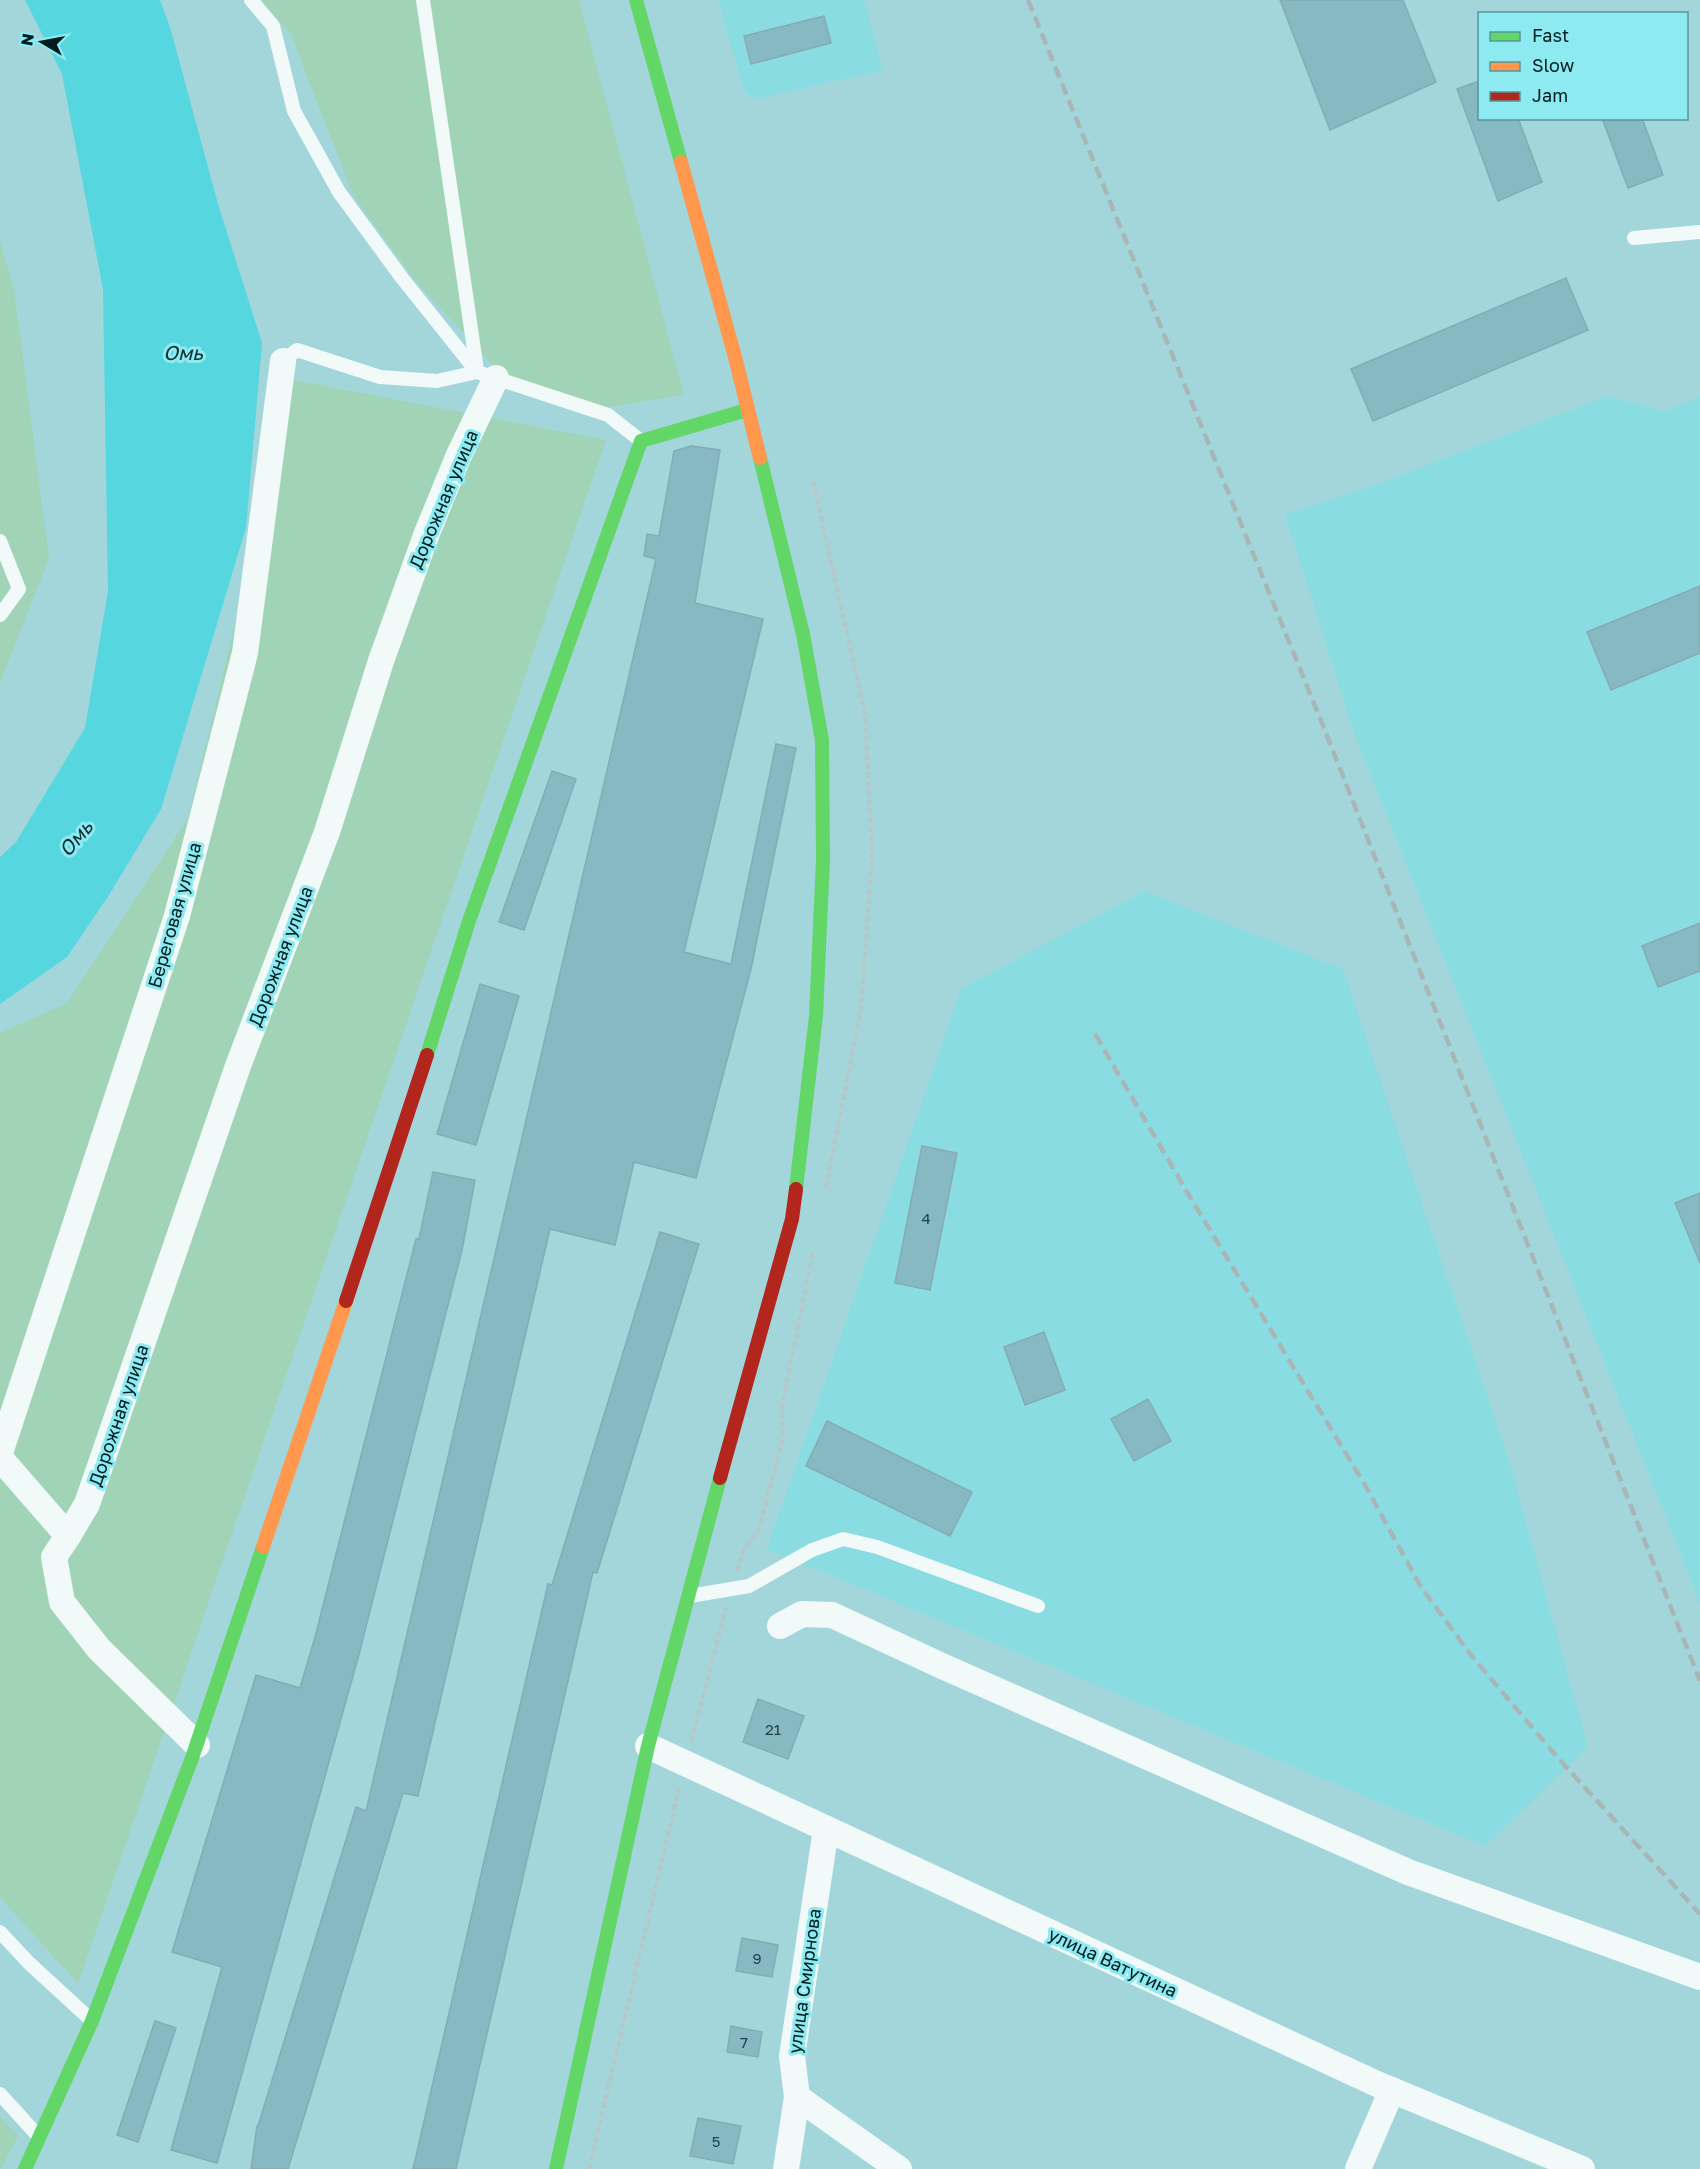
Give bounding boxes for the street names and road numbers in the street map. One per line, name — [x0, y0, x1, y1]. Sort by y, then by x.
street label: Дорожная улица — [404, 426, 482, 572]
street label: Береговая улица — [143, 840, 205, 990]
street label: Дорожная улица — [243, 883, 317, 1029]
street label: Дорожная улица — [83, 1341, 153, 1489]
street label: улица Смирнова — [783, 1907, 825, 2055]
street label: улица Ватутина — [1045, 1922, 1181, 2002]

